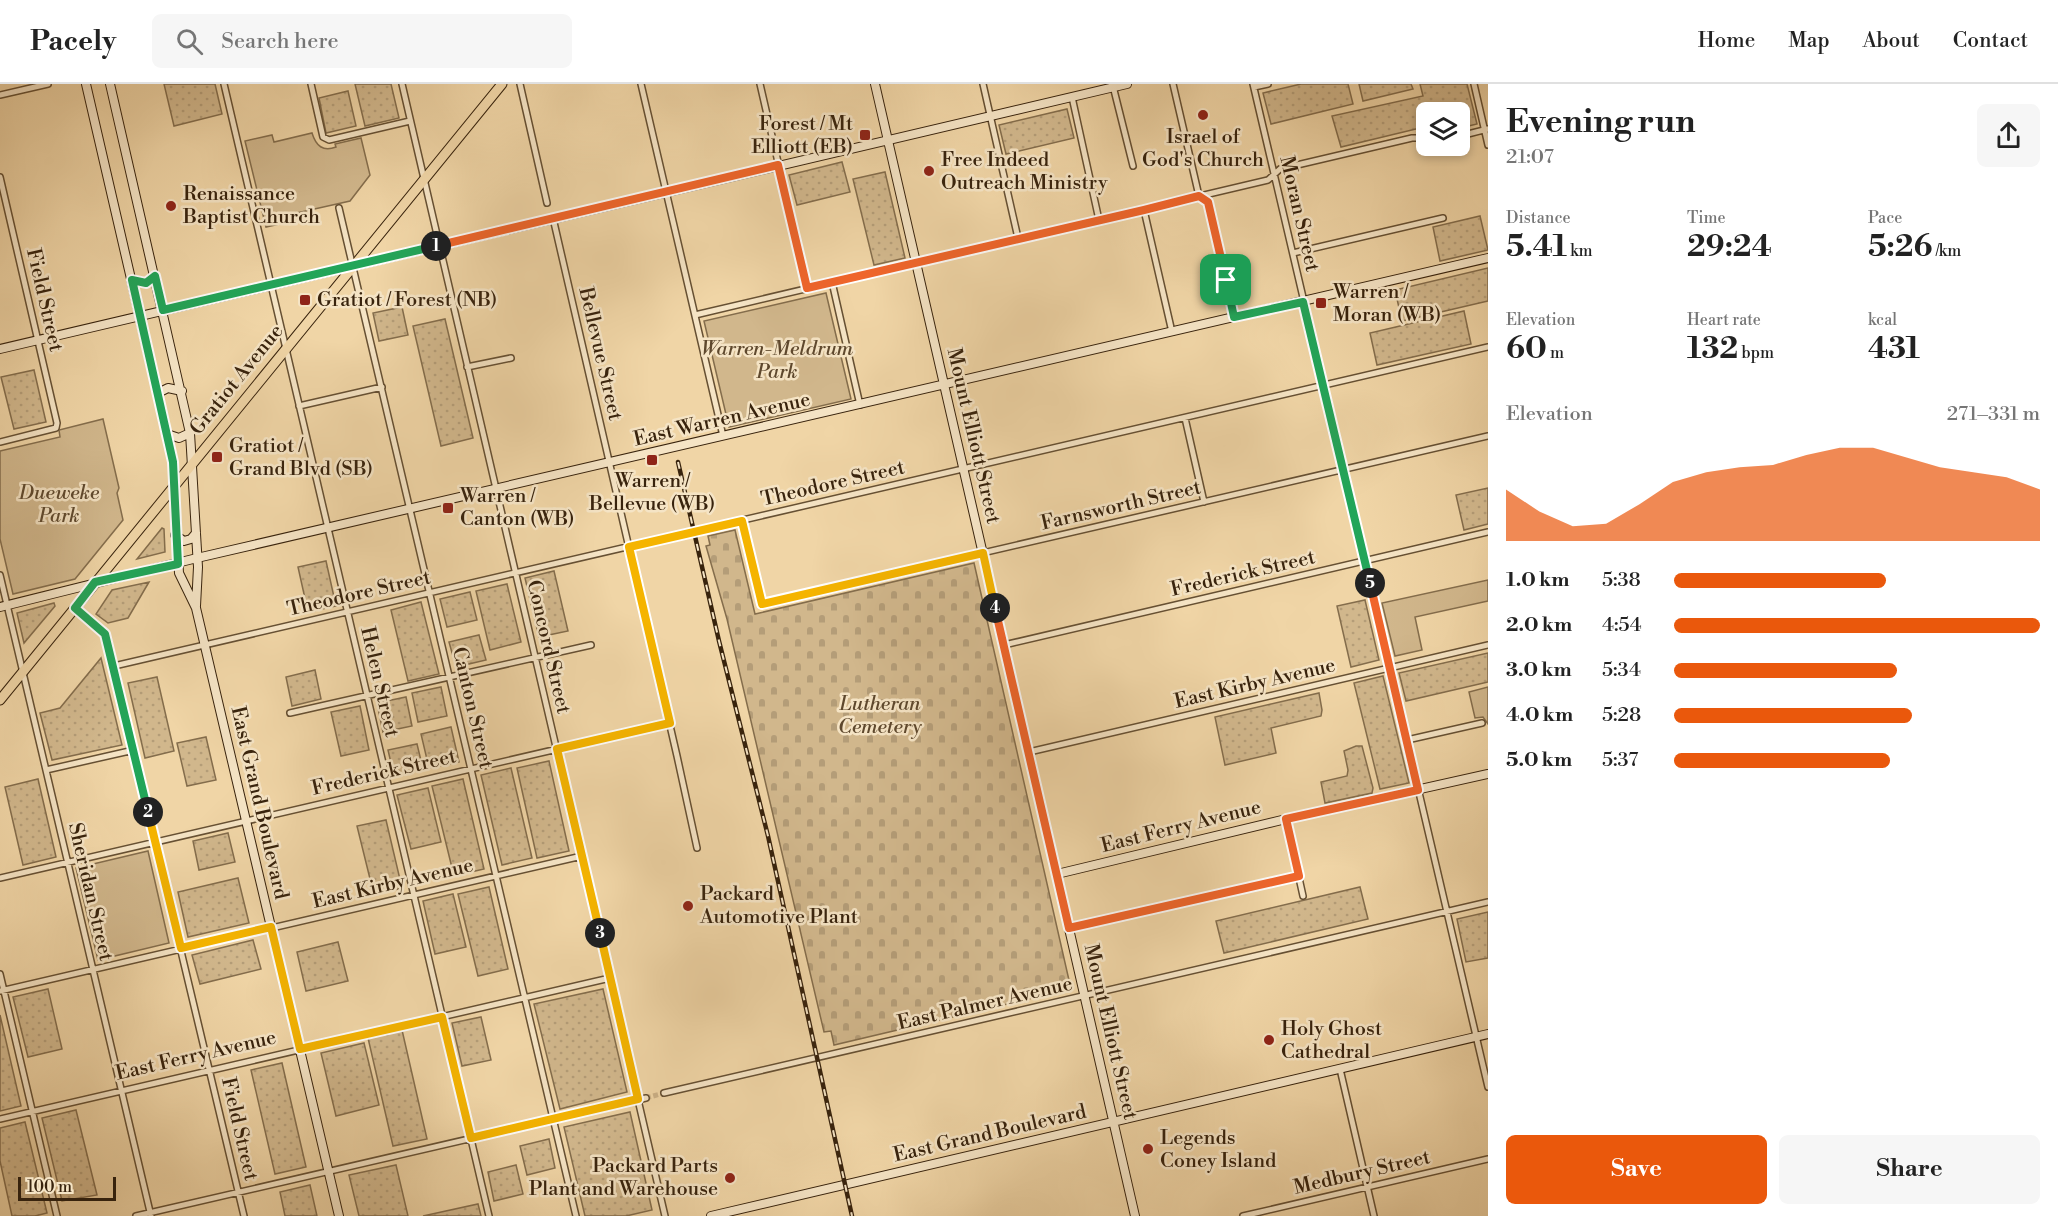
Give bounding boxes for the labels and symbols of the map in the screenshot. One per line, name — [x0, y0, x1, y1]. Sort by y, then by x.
marker: Israel of God's Church — [1196, 108, 1210, 122]
place label: Forest / Mt Elliott (EB) — [751, 112, 853, 160]
place label: Israel of God's Church — [1142, 125, 1264, 173]
marker: Forest / Mt Elliott (EB) — [858, 128, 872, 142]
place label: Free Indeed Outreach Ministry — [941, 148, 1108, 196]
street label: Moran Street — [1274, 154, 1324, 274]
marker: Free Indeed Outreach Ministry — [922, 164, 936, 178]
place label: Renaissance Baptist Church — [182, 182, 320, 230]
marker: Renaissance Baptist Church — [164, 199, 178, 213]
pin: 1 — [421, 231, 451, 261]
street label: Field Street — [20, 246, 68, 354]
pin — [1200, 254, 1251, 305]
place label: Warren / Moran (WB) — [1332, 280, 1441, 328]
street label: Bellevue Street — [572, 284, 627, 423]
place label: Gratiot / Forest (NB) — [317, 288, 497, 313]
marker: Gratiot / Forest (NB) — [298, 293, 312, 307]
marker: Warren / Moran (WB) — [1314, 296, 1328, 310]
street label: Gratiot Avenue — [185, 320, 289, 440]
park label: Warren-Meldrum Park — [701, 337, 854, 385]
street label: Mount Elliott Street — [941, 346, 1005, 526]
street label: East Warren Avenue — [631, 388, 813, 452]
place label: Gratiot / Grand Blvd (SB) — [229, 434, 373, 482]
marker: Gratiot / Grand Blvd (SB) — [210, 450, 224, 464]
marker: Warren / Bellevue (WB) — [645, 453, 659, 467]
street label: Theodore Street — [759, 455, 907, 513]
place label: Warren / Bellevue (WB) — [588, 469, 715, 517]
street label: Farnsworth Street — [1038, 475, 1204, 537]
park label: Dueweke Park — [18, 481, 100, 529]
place label: Warren / Canton (WB) — [459, 484, 574, 532]
marker: Warren / Canton (WB) — [441, 501, 455, 515]
street label: Frederick Street — [1168, 545, 1318, 603]
street label: Theodore Street — [285, 565, 433, 623]
pin: 5 — [1355, 568, 1385, 598]
street label: Concord Street — [520, 578, 576, 716]
pin: 4 — [980, 593, 1010, 623]
street label: Helen Street — [354, 624, 404, 740]
street label: Canton Street — [446, 645, 498, 771]
street label: East Kirby Avenue — [1172, 653, 1338, 715]
park label: Lutheran Cemetery — [838, 692, 922, 740]
street label: East Grand Boulevard — [225, 704, 294, 903]
street label: Frederick Street — [309, 744, 459, 802]
street label: East Ferry Avenue — [1098, 795, 1264, 859]
pin: 2 — [133, 797, 163, 827]
street label: Sheridan Street — [62, 821, 118, 963]
street label: East Kirby Avenue — [310, 853, 476, 915]
place label: Packard Automotive Plant — [699, 882, 858, 930]
marker: Packard Automotive Plant — [681, 899, 695, 913]
pin: 3 — [585, 918, 615, 948]
street label: Mount Elliott Street — [1078, 942, 1142, 1122]
street label: East Palmer Avenue — [895, 972, 1075, 1036]
place label: Holy Ghost Cathedral — [1281, 1017, 1382, 1065]
street label: East Ferry Avenue — [113, 1025, 279, 1087]
marker: Holy Ghost Cathedral — [1262, 1033, 1276, 1047]
street label: Field Street — [215, 1075, 263, 1183]
street label: East Grand Boulevard — [891, 1099, 1090, 1168]
place label: Legends Coney Island — [1160, 1126, 1277, 1174]
marker: Legends Coney Island — [1141, 1142, 1155, 1156]
street label: Medbury Street — [1291, 1145, 1433, 1201]
place label: Packard Parts Plant and Warehouse — [529, 1154, 718, 1202]
marker: Packard Parts Plant and Warehouse — [723, 1171, 737, 1185]
scale bar — [18, 1174, 116, 1202]

